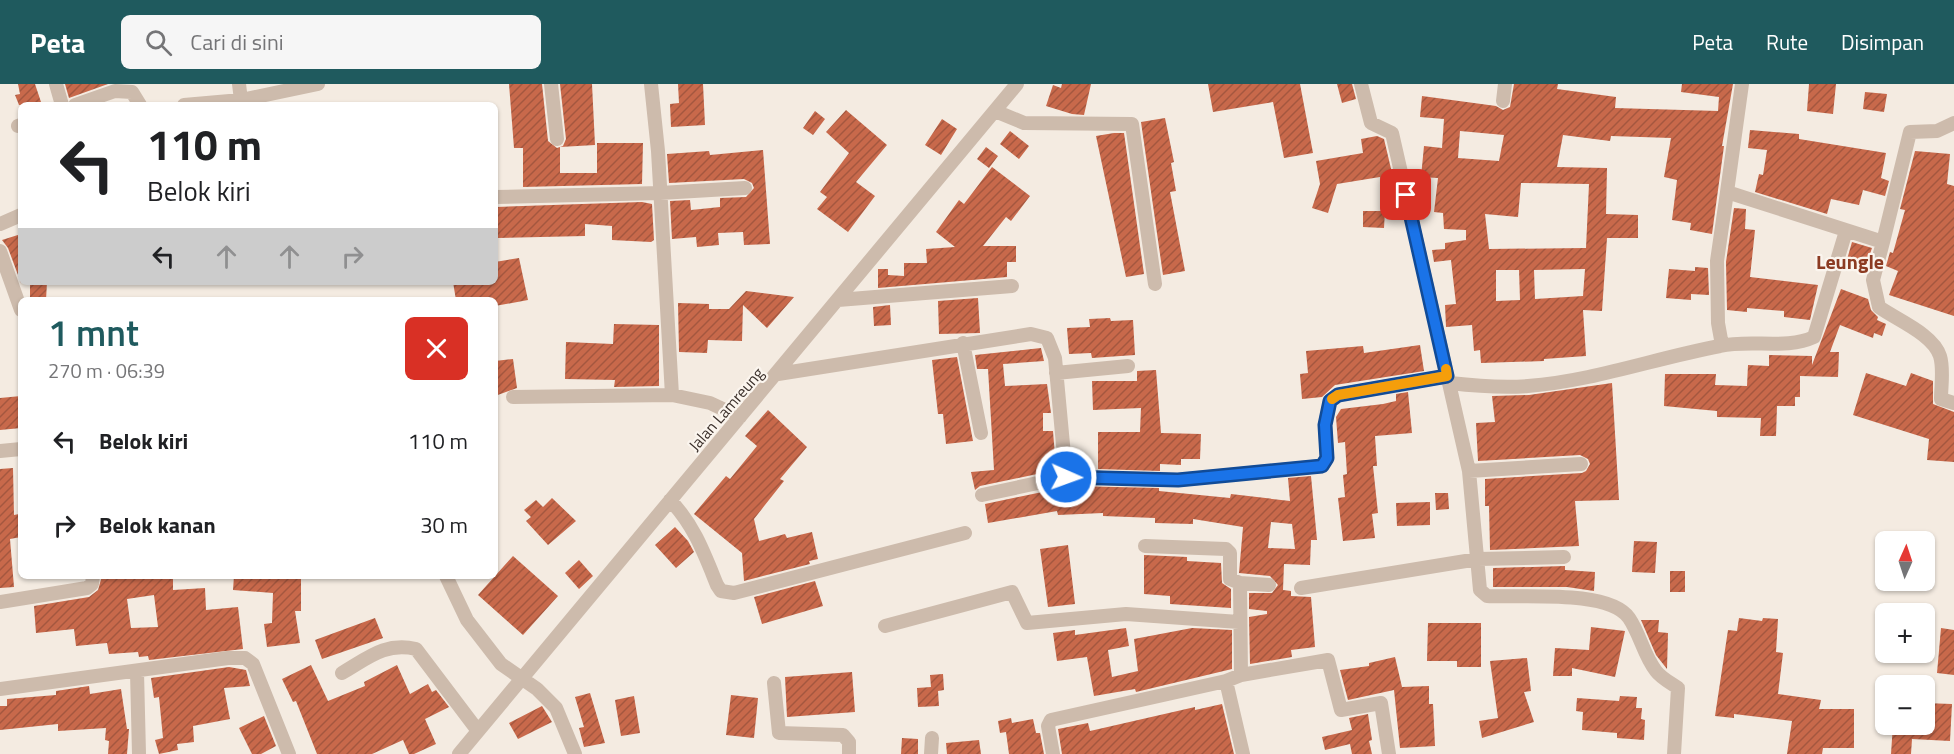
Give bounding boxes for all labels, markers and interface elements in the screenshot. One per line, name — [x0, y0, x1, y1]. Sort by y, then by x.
search box — [121, 15, 541, 69]
text: Peta — [30, 21, 85, 64]
text: Cari di sini — [190, 25, 284, 59]
icon: search — [142, 26, 175, 59]
text: Peta — [1692, 26, 1733, 58]
text: Rute — [1766, 26, 1808, 58]
text: Disimpan — [1841, 26, 1924, 58]
text: 110 m — [147, 112, 262, 176]
icon: left — [48, 126, 126, 204]
pin — [1380, 169, 1431, 220]
text: Belok kiri — [147, 170, 251, 211]
icon: arrive — [1389, 178, 1422, 211]
icon: left — [147, 240, 180, 273]
icon: ahead — [210, 240, 243, 273]
icon: ahead — [273, 240, 306, 273]
icon: right — [336, 240, 369, 273]
district label: Leungle — [1816, 246, 1884, 277]
text: 1 mnt — [48, 305, 139, 360]
button: close — [405, 317, 468, 380]
text: 270 m · 06:39 — [48, 355, 165, 386]
street label: Jalan Lamreung — [683, 362, 769, 456]
text: Belok kiri — [99, 424, 188, 458]
text: 110 m — [408, 424, 468, 458]
icon: left — [48, 425, 81, 458]
position arrow — [1034, 445, 1098, 509]
text: Belok kanan — [99, 508, 216, 542]
text: 30 m — [420, 508, 468, 542]
icon: right — [48, 509, 81, 542]
north arrow — [1875, 531, 1935, 591]
map controls — [1875, 531, 1935, 735]
button: + — [1875, 603, 1935, 663]
button: − — [1875, 675, 1935, 735]

